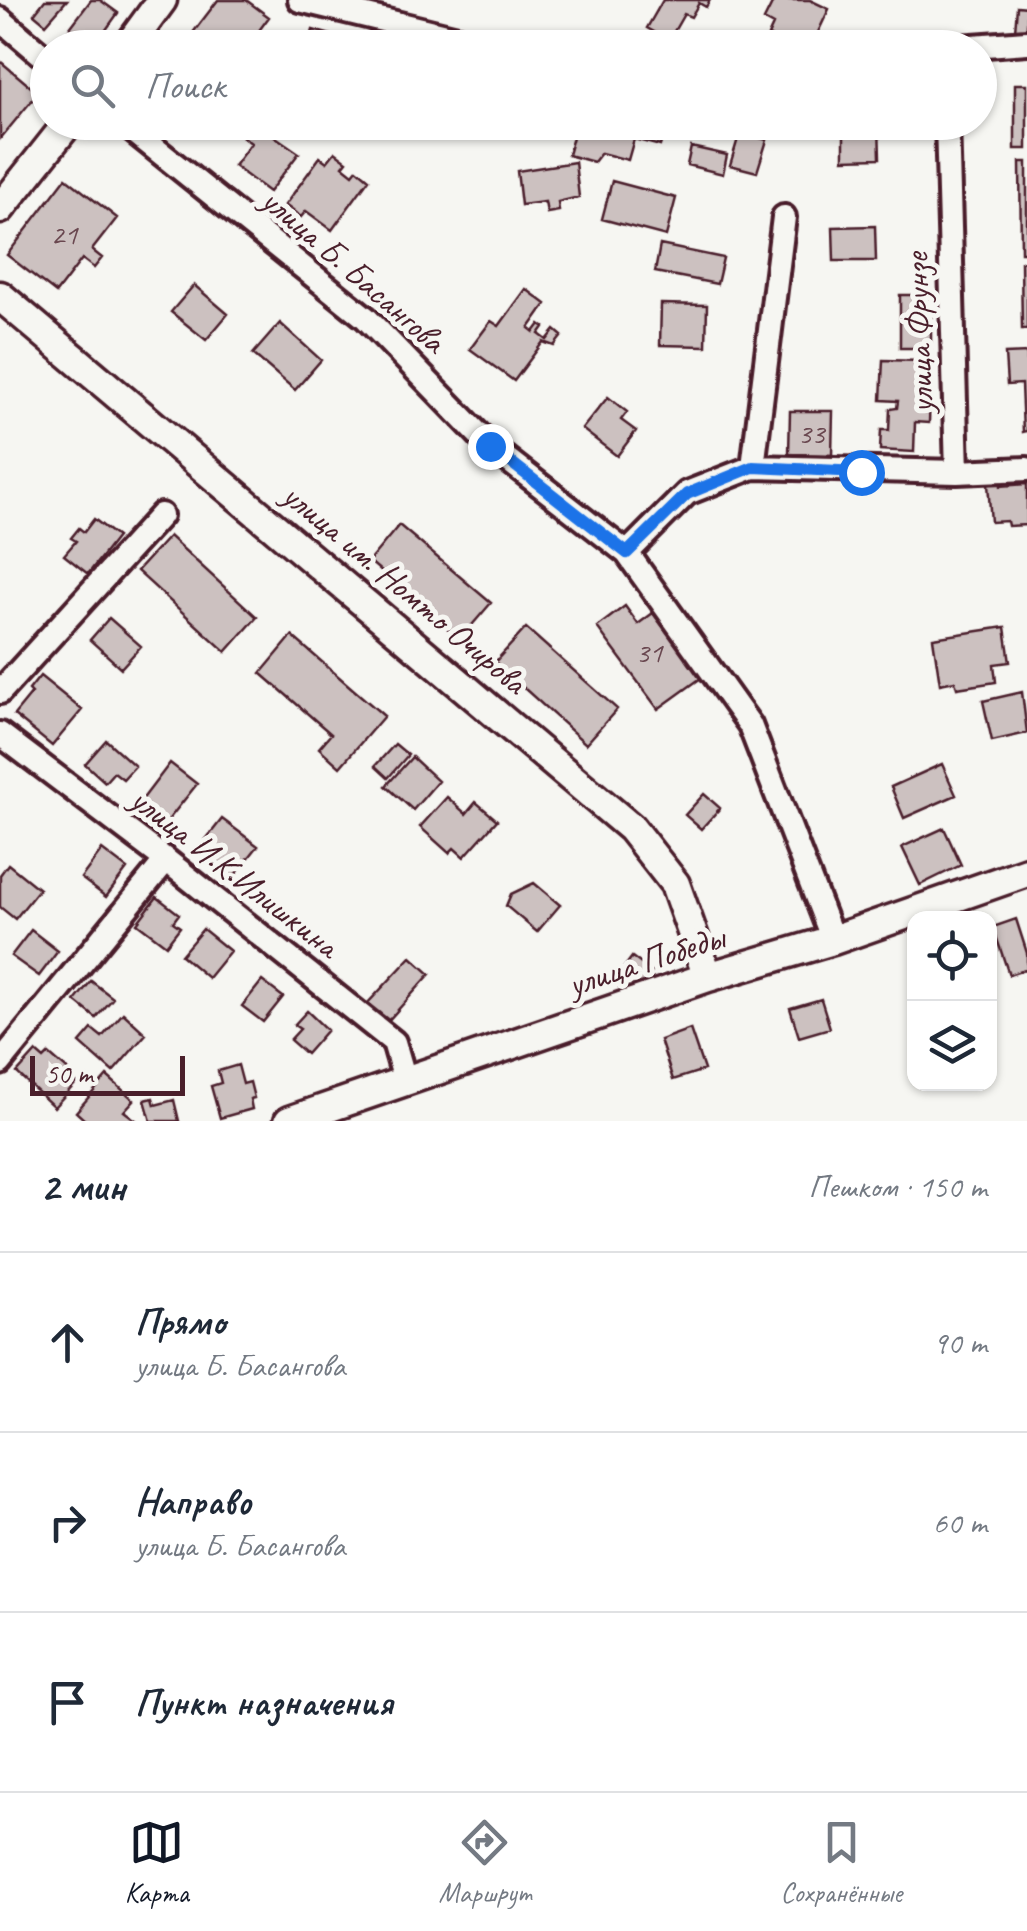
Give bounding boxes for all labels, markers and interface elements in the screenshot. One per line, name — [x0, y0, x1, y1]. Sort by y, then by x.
search box — [30, 30, 997, 140]
icon: search — [65, 58, 120, 113]
text: Поиск — [145, 62, 225, 109]
street label: улица Б. Басангова — [251, 177, 457, 365]
house number: 21 — [51, 215, 79, 253]
street label: улица Фрунзе — [893, 249, 944, 416]
house number: 33 — [798, 414, 827, 452]
route end — [468, 424, 514, 470]
route start — [839, 450, 885, 496]
street label: улица им. Номто Очирова — [272, 472, 538, 705]
house number: 31 — [636, 633, 664, 671]
street label: улица И.К.Илишкина — [120, 776, 350, 969]
map controls — [907, 911, 997, 1091]
button: locate — [907, 911, 997, 1001]
street label: улица Победы — [560, 913, 732, 1007]
button: layers — [907, 1001, 997, 1091]
scale bar — [30, 1051, 185, 1096]
text: 50 m — [45, 1056, 93, 1091]
text: 2 мин — [40, 1160, 125, 1213]
text: Пешком · 150 m — [808, 1166, 987, 1207]
text: Прямо — [135, 1298, 225, 1345]
icon: ahead — [40, 1315, 95, 1370]
text: 90 m — [933, 1322, 987, 1363]
text: улица Б. Басангова — [135, 1345, 345, 1386]
text: Направо — [135, 1478, 251, 1525]
icon: right — [40, 1495, 95, 1550]
text: 60 m — [933, 1502, 987, 1543]
text: улица Б. Басангова — [135, 1525, 345, 1566]
icon: arrive — [40, 1675, 95, 1730]
text: Пункт назначения — [135, 1679, 392, 1726]
tab: Карта — [125, 1815, 189, 1910]
tab: Маршрут — [439, 1815, 531, 1910]
tab: Сохранённые — [781, 1815, 902, 1910]

